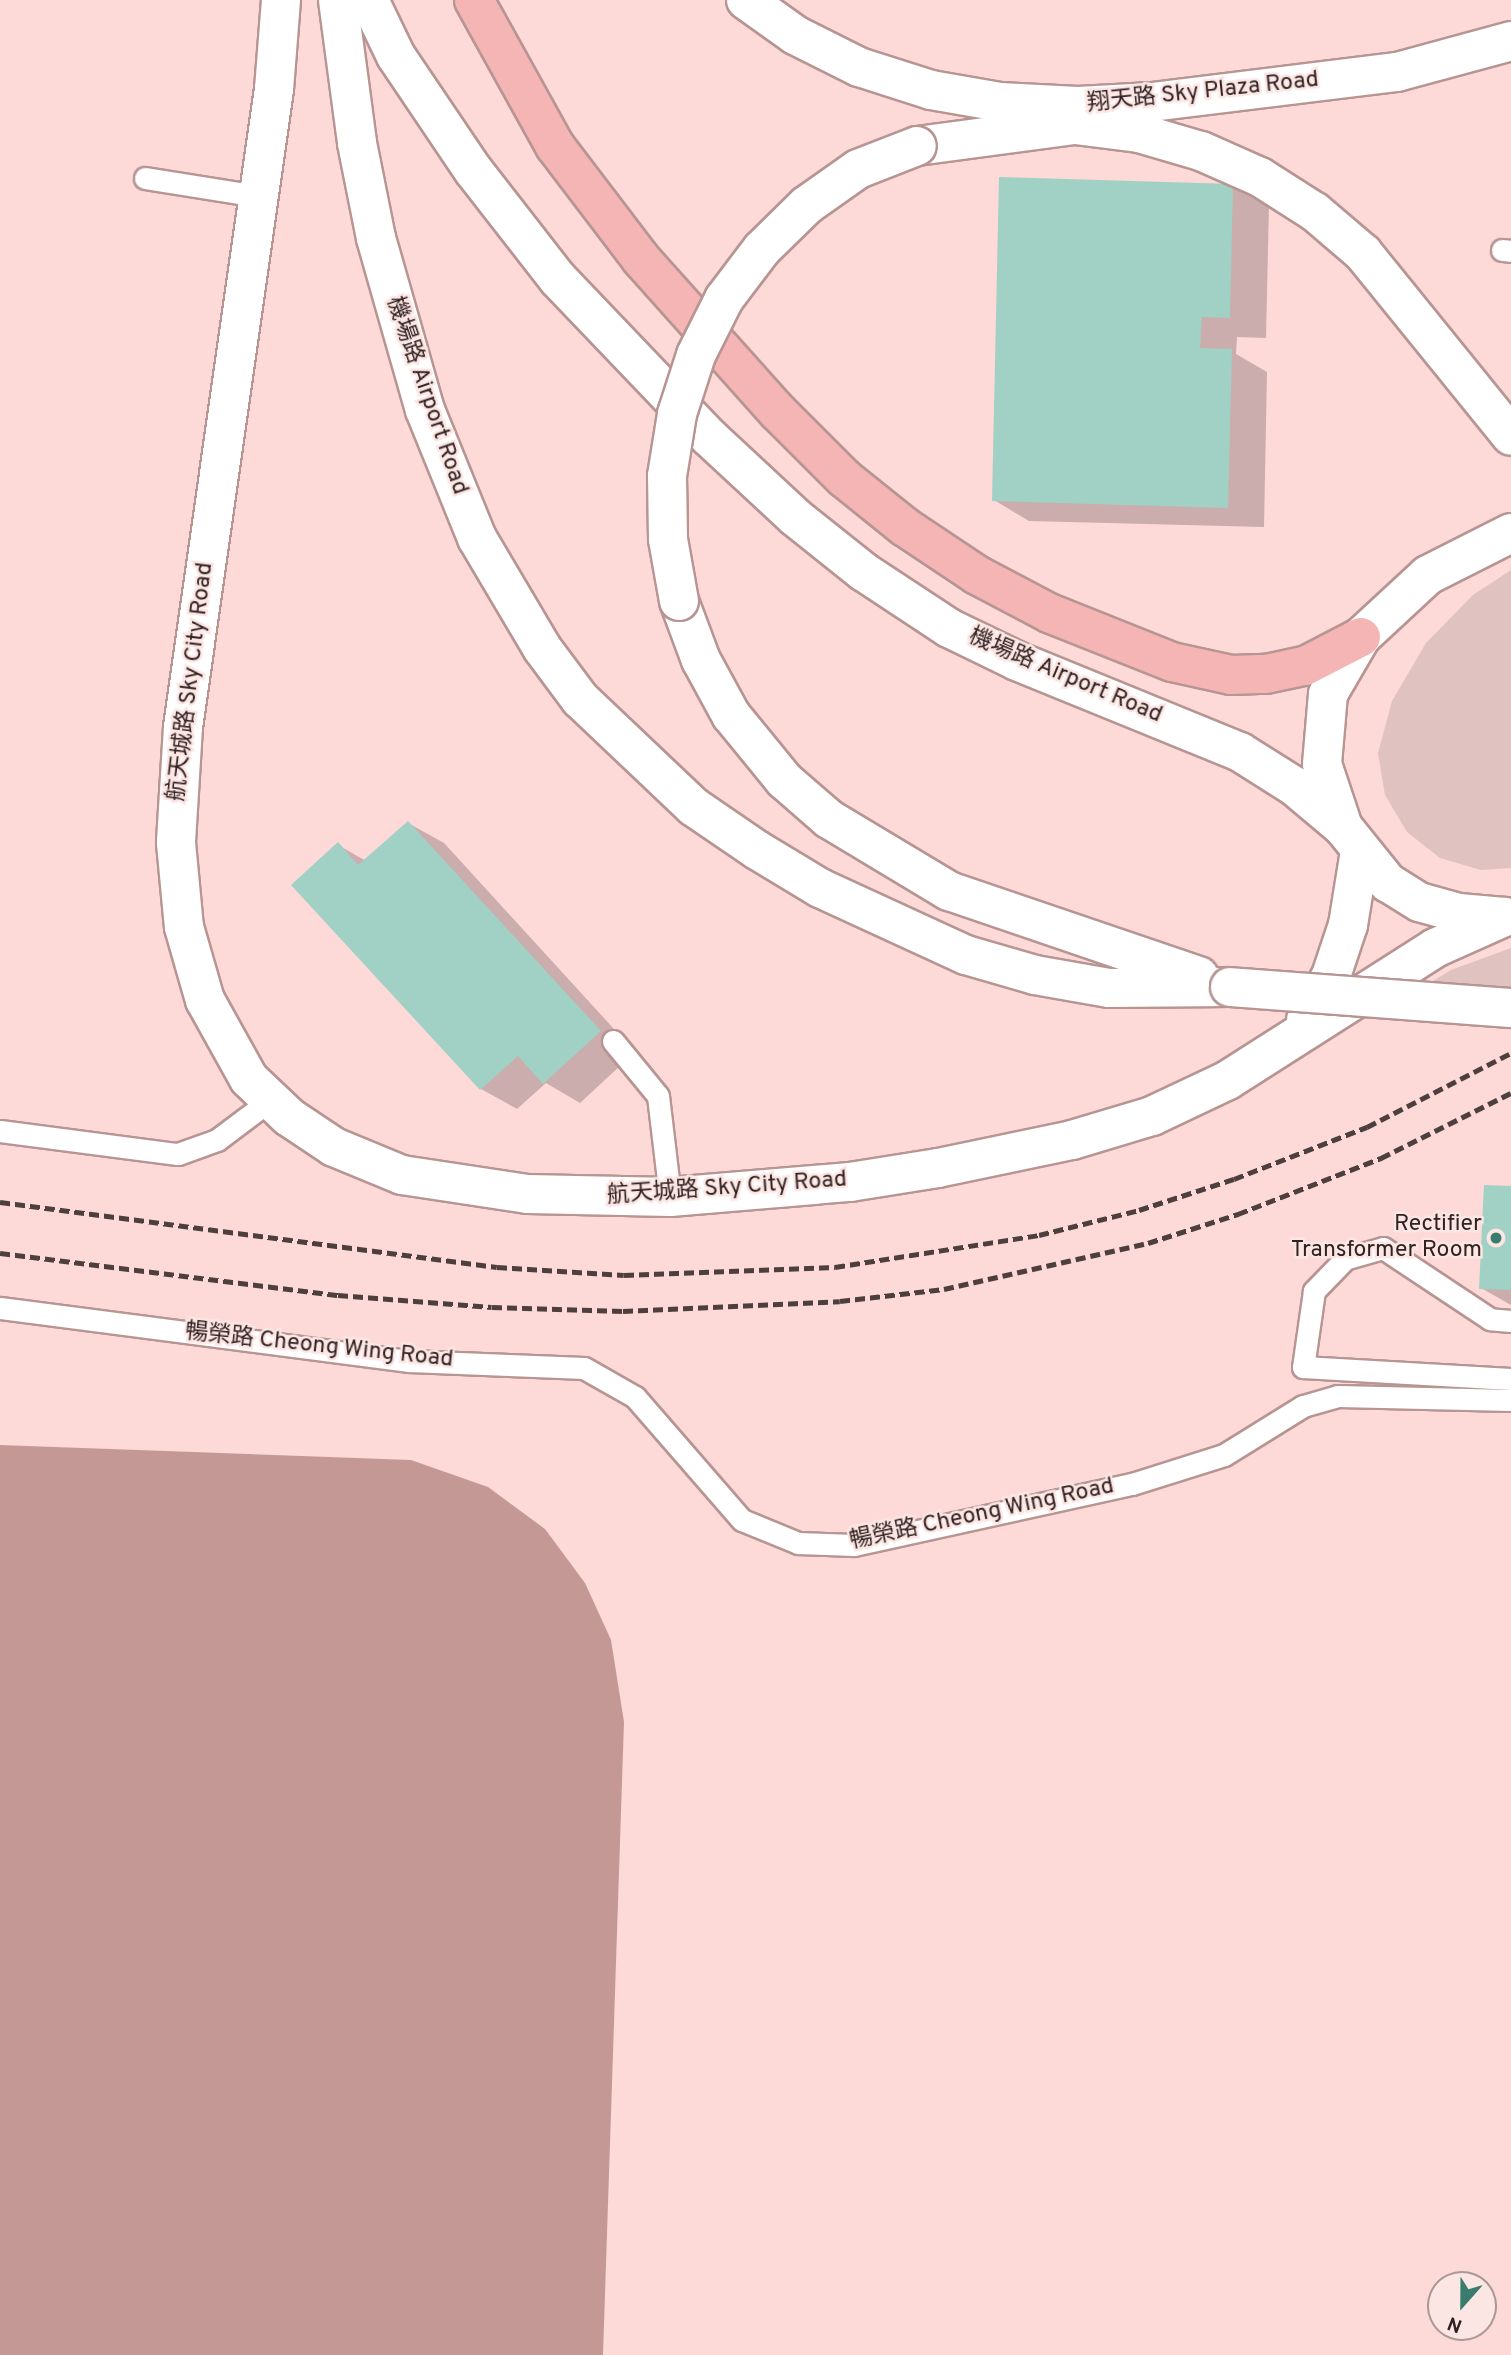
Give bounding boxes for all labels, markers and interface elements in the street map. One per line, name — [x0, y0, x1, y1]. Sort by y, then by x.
street label: 翔天路 Sky Plaza Road — [1086, 67, 1320, 119]
street label: 機場路 Airport Road — [379, 293, 473, 499]
street label: 航天城路 Sky City Road — [164, 561, 220, 803]
street label: 機場路 Airport Road — [964, 624, 1166, 730]
street label: 航天城路 Sky City Road — [606, 1167, 848, 1211]
place label: Rectifier Transformer Room — [1291, 1211, 1482, 1265]
marker: Rectifier Transformer Room — [1488, 1230, 1504, 1246]
street label: 暢榮路 Cheong Wing Road — [183, 1319, 455, 1375]
street label: 暢榮路 Cheong Wing Road — [847, 1473, 1117, 1557]
north arrow — [1427, 2271, 1497, 2341]
text: N — [1445, 2310, 1466, 2337]

